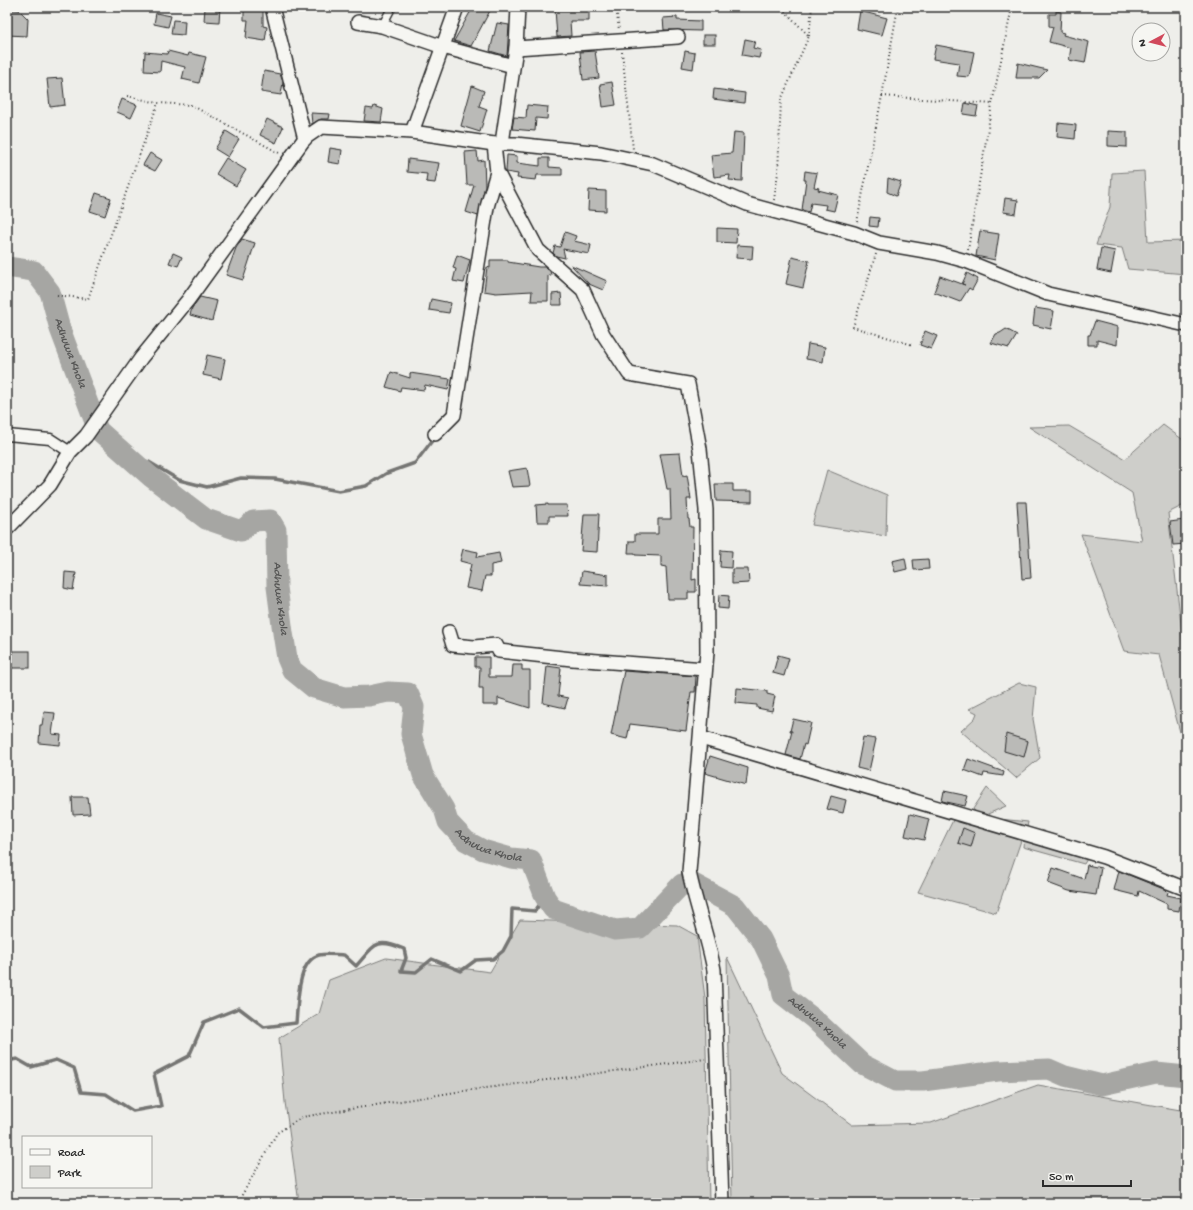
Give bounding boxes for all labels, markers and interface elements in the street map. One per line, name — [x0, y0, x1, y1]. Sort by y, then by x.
north arrow — [1131, 22, 1171, 62]
text: N — [1137, 39, 1149, 47]
water label: Adhuwa Khola — [50, 317, 89, 391]
water label: Adhuwa Khola — [270, 562, 290, 637]
water label: Adhuwa Khola — [451, 825, 523, 866]
water label: Adhuwa Khola — [784, 994, 850, 1053]
legend — [22, 1136, 152, 1188]
text: Road — [58, 1147, 85, 1161]
scale bar — [1043, 1162, 1131, 1188]
text: Park — [57, 1167, 83, 1181]
text: 50 m — [1049, 1171, 1074, 1185]

